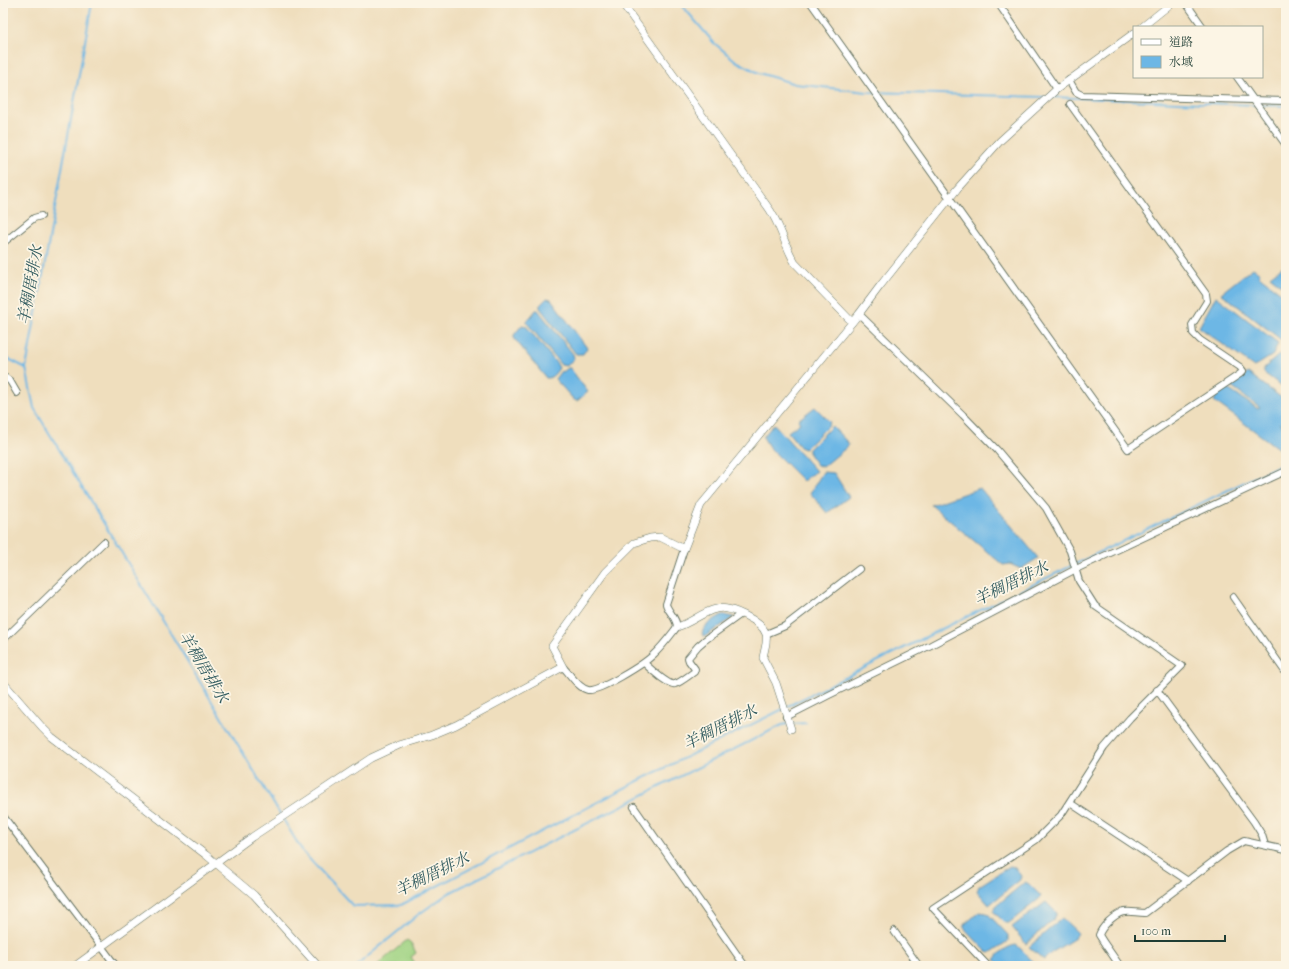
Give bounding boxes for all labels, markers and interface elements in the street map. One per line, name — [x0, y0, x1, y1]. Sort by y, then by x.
legend — [1133, 26, 1263, 78]
text: 道路 — [1169, 35, 1193, 49]
text: 水域 — [1169, 55, 1193, 69]
water label: 羊稠厝排水 — [14, 242, 47, 326]
water label: 羊稠厝排水 — [971, 556, 1053, 609]
water label: 羊稠厝排水 — [175, 628, 234, 708]
water label: 羊稠厝排水 — [680, 699, 762, 754]
water label: 羊稠厝排水 — [392, 847, 474, 900]
scale bar — [1135, 917, 1225, 943]
text: 100 m — [1141, 924, 1171, 938]

